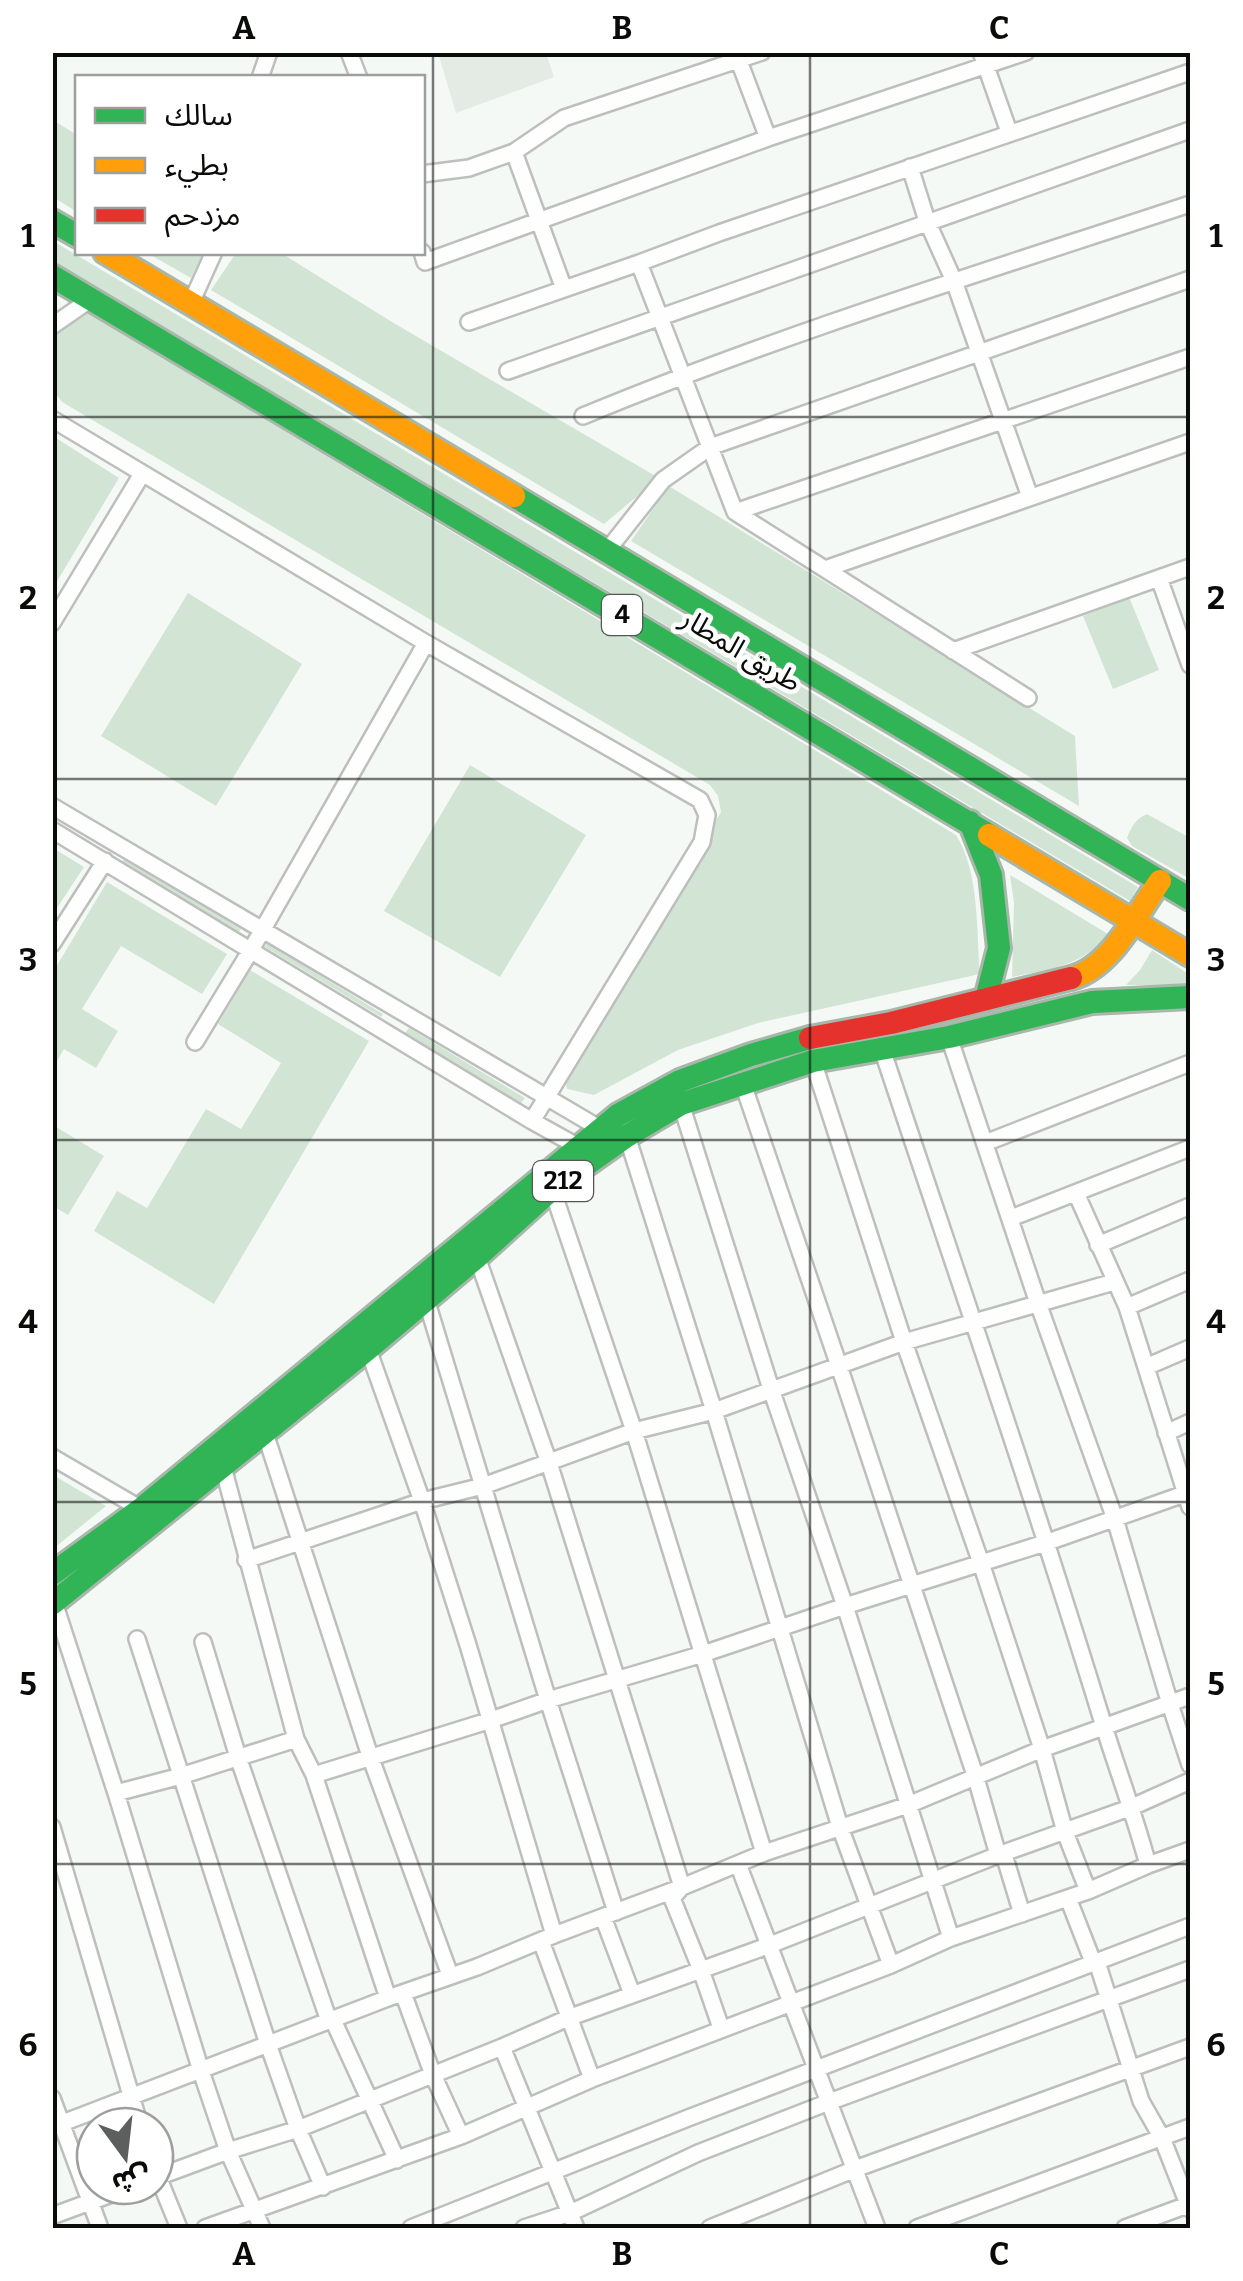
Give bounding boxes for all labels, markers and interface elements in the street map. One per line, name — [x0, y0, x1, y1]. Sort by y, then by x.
text: A — [233, 9, 256, 47]
text: B — [612, 9, 632, 47]
text: C — [989, 9, 1009, 47]
legend — [75, 75, 425, 255]
text: سالك — [165, 97, 233, 133]
text: بطيء — [165, 147, 229, 188]
text: مزدحم — [165, 197, 241, 238]
text: 1 — [21, 217, 35, 255]
text: 1 — [1209, 217, 1223, 255]
text: 2 — [19, 579, 37, 617]
text: 2 — [1207, 579, 1225, 617]
road number: 4 — [602, 595, 642, 635]
street label: طريق المطار — [674, 601, 807, 700]
text: 3 — [19, 941, 37, 979]
text: 3 — [1207, 941, 1225, 979]
road number: 212 — [533, 1161, 593, 1201]
text: 4 — [18, 1303, 38, 1341]
text: 4 — [1206, 1303, 1226, 1341]
text: 5 — [19, 1665, 37, 1703]
text: 5 — [1207, 1665, 1225, 1703]
text: 6 — [19, 2026, 38, 2064]
text: 6 — [1207, 2026, 1226, 2064]
north arrow — [75, 2106, 175, 2206]
text: ش — [109, 2159, 154, 2201]
text: A — [233, 2235, 256, 2273]
text: B — [612, 2235, 632, 2273]
text: C — [989, 2235, 1009, 2273]

